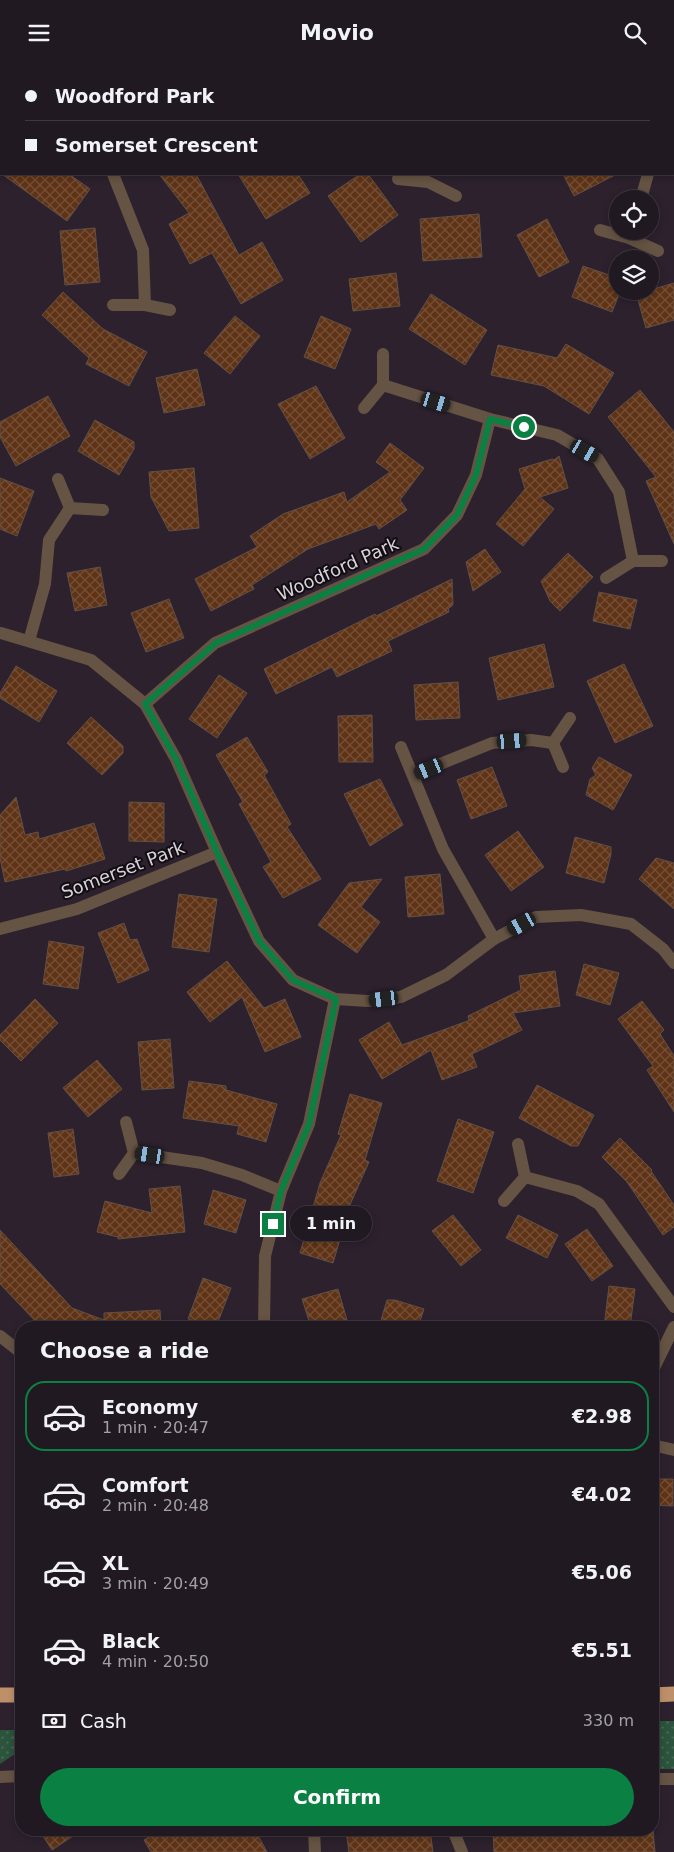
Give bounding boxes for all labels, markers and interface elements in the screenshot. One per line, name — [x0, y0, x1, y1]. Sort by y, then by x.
icon: menu — [25, 19, 53, 47]
icon: search — [621, 19, 649, 47]
text: Movio — [300, 20, 374, 45]
text: Woodford Park — [55, 85, 214, 107]
text: Somerset Crescent — [55, 134, 258, 156]
map controls — [609, 190, 659, 300]
button: locate — [609, 190, 659, 240]
button: layers — [609, 250, 659, 300]
car — [419, 390, 452, 414]
route start — [513, 416, 535, 438]
car — [568, 437, 601, 465]
street label: Woodford Park — [274, 532, 402, 605]
car — [496, 732, 527, 750]
car — [412, 756, 445, 782]
street label: Somerset Park — [58, 836, 188, 903]
car — [505, 910, 538, 938]
car — [368, 990, 399, 1008]
car — [134, 1145, 165, 1165]
callout: 1 min — [290, 1207, 373, 1241]
route end — [262, 1213, 284, 1235]
text: 1 min — [306, 1214, 356, 1233]
text: Choose a ride — [40, 1338, 209, 1363]
icon: car — [42, 1394, 87, 1439]
text: Economy — [102, 1396, 198, 1418]
text: €2.98 — [572, 1405, 632, 1427]
text: 1 min · 20:47 — [102, 1418, 209, 1437]
icon: car — [42, 1472, 87, 1517]
text: Comfort — [102, 1474, 189, 1496]
text: €4.02 — [572, 1483, 632, 1505]
text: 2 min · 20:48 — [102, 1496, 209, 1515]
icon: car — [42, 1550, 87, 1595]
text: XL — [102, 1552, 129, 1574]
text: €5.06 — [572, 1561, 632, 1583]
text: 3 min · 20:49 — [102, 1574, 209, 1593]
icon: car — [42, 1628, 87, 1673]
text: Black — [102, 1630, 160, 1652]
text: €5.51 — [572, 1639, 632, 1661]
text: 4 min · 20:50 — [102, 1652, 209, 1671]
icon: cash — [40, 1707, 68, 1735]
text: Cash — [80, 1710, 127, 1732]
text: 330 m — [583, 1711, 634, 1730]
button: Confirm — [40, 1768, 634, 1826]

